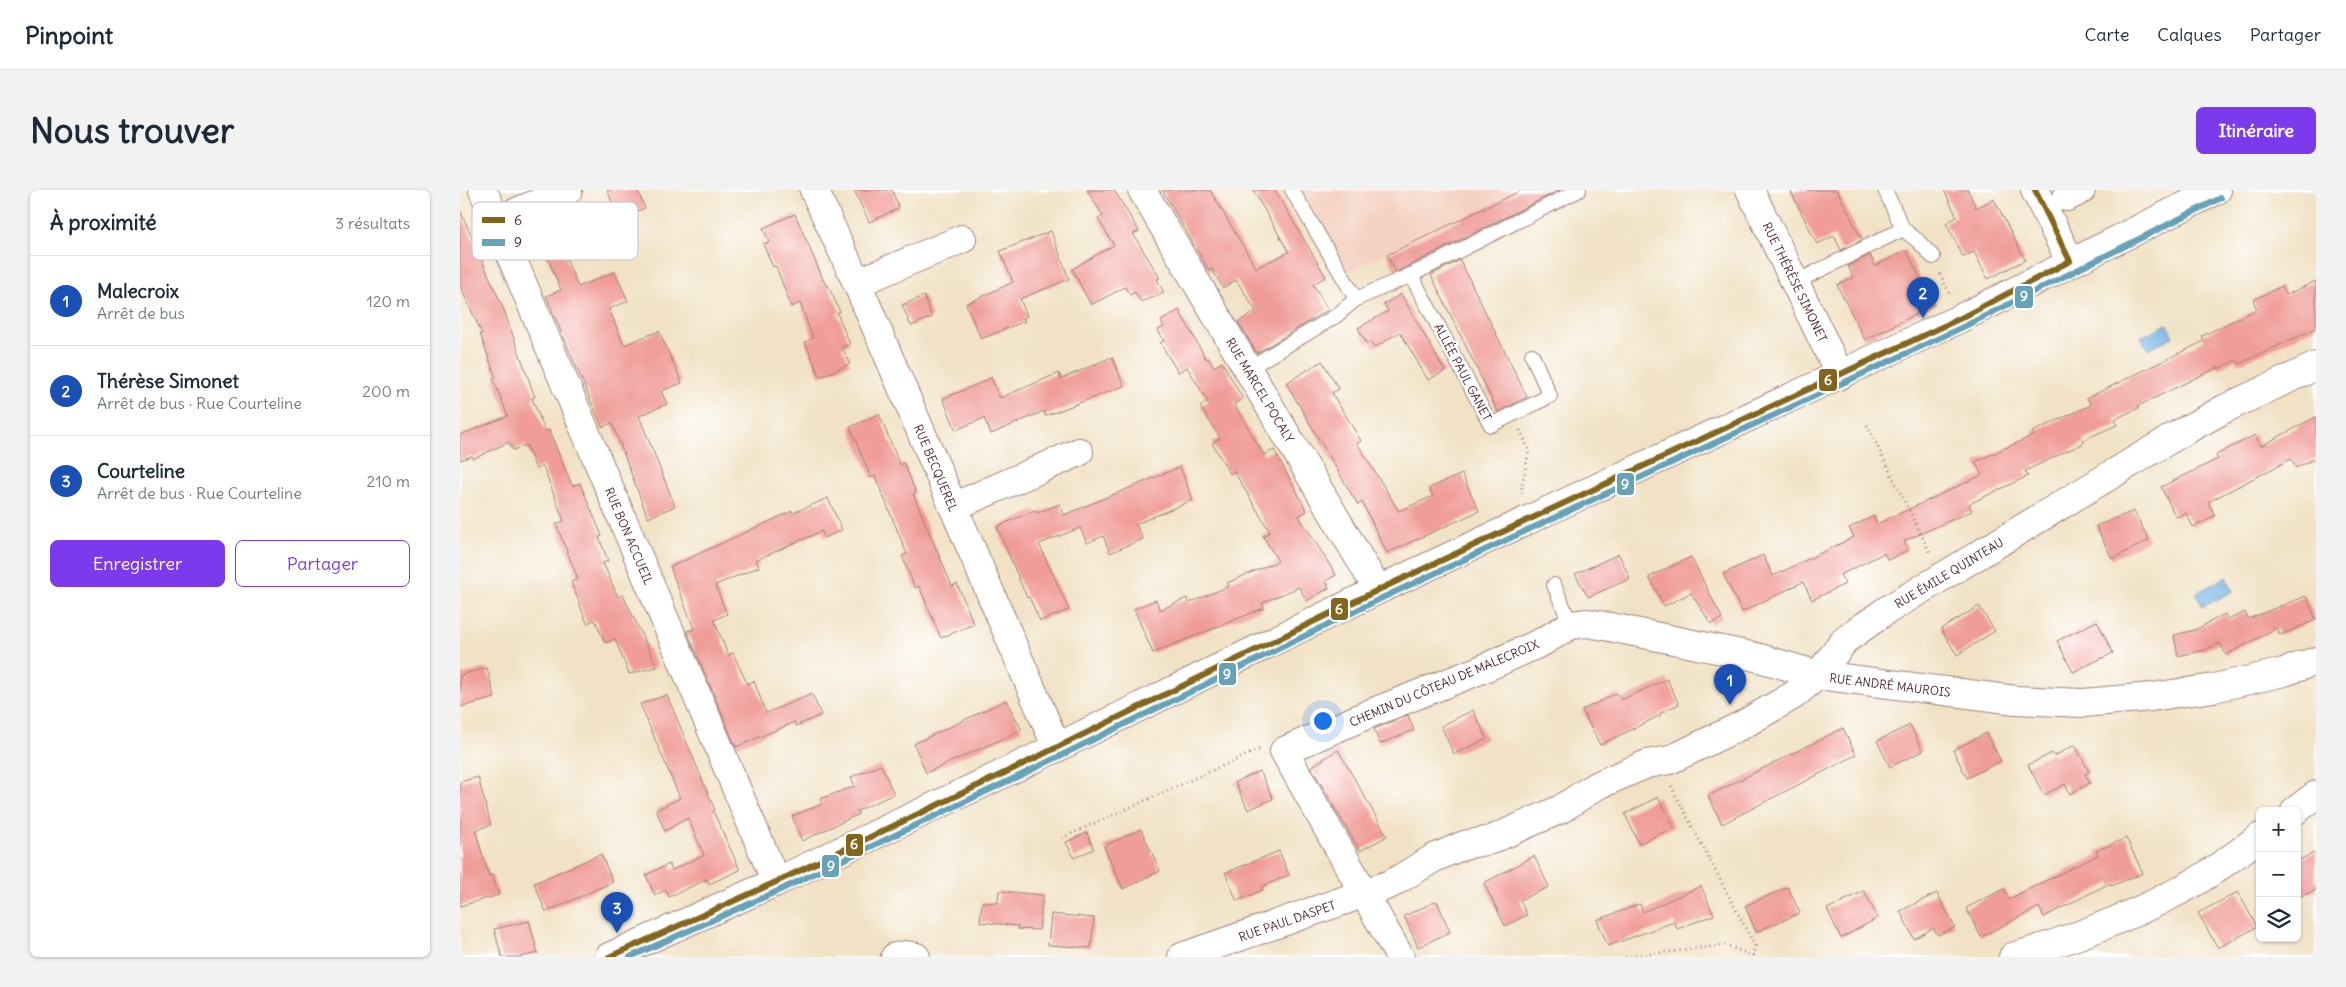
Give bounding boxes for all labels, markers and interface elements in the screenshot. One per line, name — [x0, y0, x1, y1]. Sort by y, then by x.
text: Pinpoint — [25, 20, 113, 50]
text: Carte — [2084, 23, 2129, 46]
text: Calques — [2157, 23, 2222, 46]
text: Partager — [2250, 23, 2321, 46]
button: Itinéraire — [2196, 107, 2316, 154]
text: Nous trouver — [30, 108, 234, 152]
legend — [472, 202, 638, 260]
text: À proximité — [50, 209, 157, 236]
text: 6 — [514, 211, 522, 229]
text: 3 résultats — [335, 213, 410, 233]
street label: RUE THÉRÈSE SIMONET — [1759, 220, 1831, 344]
text: 9 — [514, 233, 522, 251]
pin: 2 — [1907, 277, 1939, 318]
text: Malecroix — [97, 279, 179, 303]
line badge: 9 — [2014, 285, 2034, 309]
text: 9 — [2020, 287, 2028, 305]
text: 1 — [63, 291, 69, 311]
text: 120 m — [367, 291, 410, 311]
text: Arrêt de bus — [97, 303, 185, 323]
street label: ALLÉE PAUL GANET — [1431, 321, 1495, 423]
street label: RUE MARCEL POCALY — [1223, 335, 1297, 445]
line badge: 6 — [1818, 368, 1838, 392]
text: Thérèse Simonet — [97, 369, 239, 393]
text: 6 — [1824, 371, 1832, 389]
text: 2 — [62, 381, 70, 401]
text: 200 m — [362, 381, 410, 401]
text: Arrêt de bus · Rue Courteline — [97, 393, 302, 413]
street label: RUE BECQUEREL — [911, 422, 961, 514]
text: Courteline — [97, 459, 185, 483]
text: 3 — [61, 471, 71, 491]
text: 210 m — [367, 471, 410, 491]
line badge: 9 — [1616, 472, 1635, 496]
text: 9 — [1621, 475, 1629, 493]
text: Arrêt de bus · Rue Courteline — [97, 483, 302, 503]
street label: RUE BON ACCUEIL — [602, 485, 656, 587]
street label: RUE ÉMILE QUINTEAU — [1892, 535, 2006, 611]
button: Enregistrer — [50, 540, 225, 587]
button: Partager — [235, 540, 410, 587]
line badge: 6 — [1330, 597, 1349, 621]
text: 6 — [1335, 600, 1343, 618]
street label: CHEMIN DU CÔTEAU DE MALECROIX — [1347, 636, 1541, 730]
line badge: 9 — [1218, 662, 1237, 686]
pin: 1 — [1714, 664, 1746, 705]
text: 9 — [1223, 665, 1231, 683]
street label: RUE ANDRÉ MAUROIS — [1829, 670, 1952, 700]
your location — [1310, 708, 1336, 734]
map controls — [2256, 807, 2301, 942]
button: + — [2256, 807, 2301, 852]
line badge: 6 — [845, 833, 864, 857]
text: 6 — [850, 835, 858, 853]
button: − — [2256, 852, 2301, 897]
line badge: 9 — [821, 854, 840, 878]
text: 9 — [827, 857, 835, 875]
pin: 3 — [601, 892, 633, 933]
street label: RUE PAUL DASPET — [1237, 897, 1337, 945]
button: layers — [2256, 897, 2301, 942]

